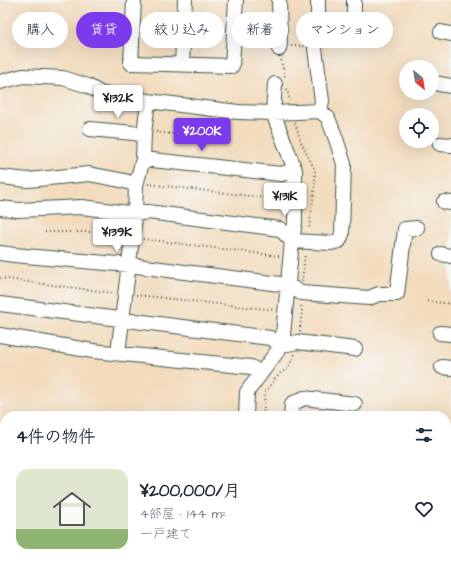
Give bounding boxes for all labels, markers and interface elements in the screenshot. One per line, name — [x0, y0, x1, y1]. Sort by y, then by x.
chip: 購入 — [12, 12, 68, 48]
chip: 賃貸 — [76, 12, 132, 48]
chip: 絞り込み — [140, 12, 224, 48]
chip: 新着 — [232, 12, 288, 48]
chip: マンション — [296, 12, 393, 48]
north arrow — [399, 60, 439, 100]
map controls — [399, 60, 439, 148]
pin: ¥132K — [90, 85, 146, 119]
text: ¥132K — [103, 89, 133, 107]
button: locate — [399, 108, 439, 148]
pin: ¥200K — [174, 118, 230, 152]
text: ¥200K — [183, 122, 221, 140]
pin: ¥131K — [257, 183, 313, 217]
text: ¥131K — [273, 187, 297, 205]
pin: ¥139K — [89, 219, 145, 253]
text: ¥139K — [102, 223, 132, 241]
icon: filters — [413, 424, 435, 446]
text: 4件の物件 — [16, 425, 96, 449]
text: ¥200,000/月 — [140, 479, 240, 503]
icon: home — [48, 485, 96, 533]
icon: heart — [413, 498, 435, 520]
text: 4部屋 · 144 m² — [140, 505, 227, 523]
text: 一戸建て — [140, 525, 192, 543]

